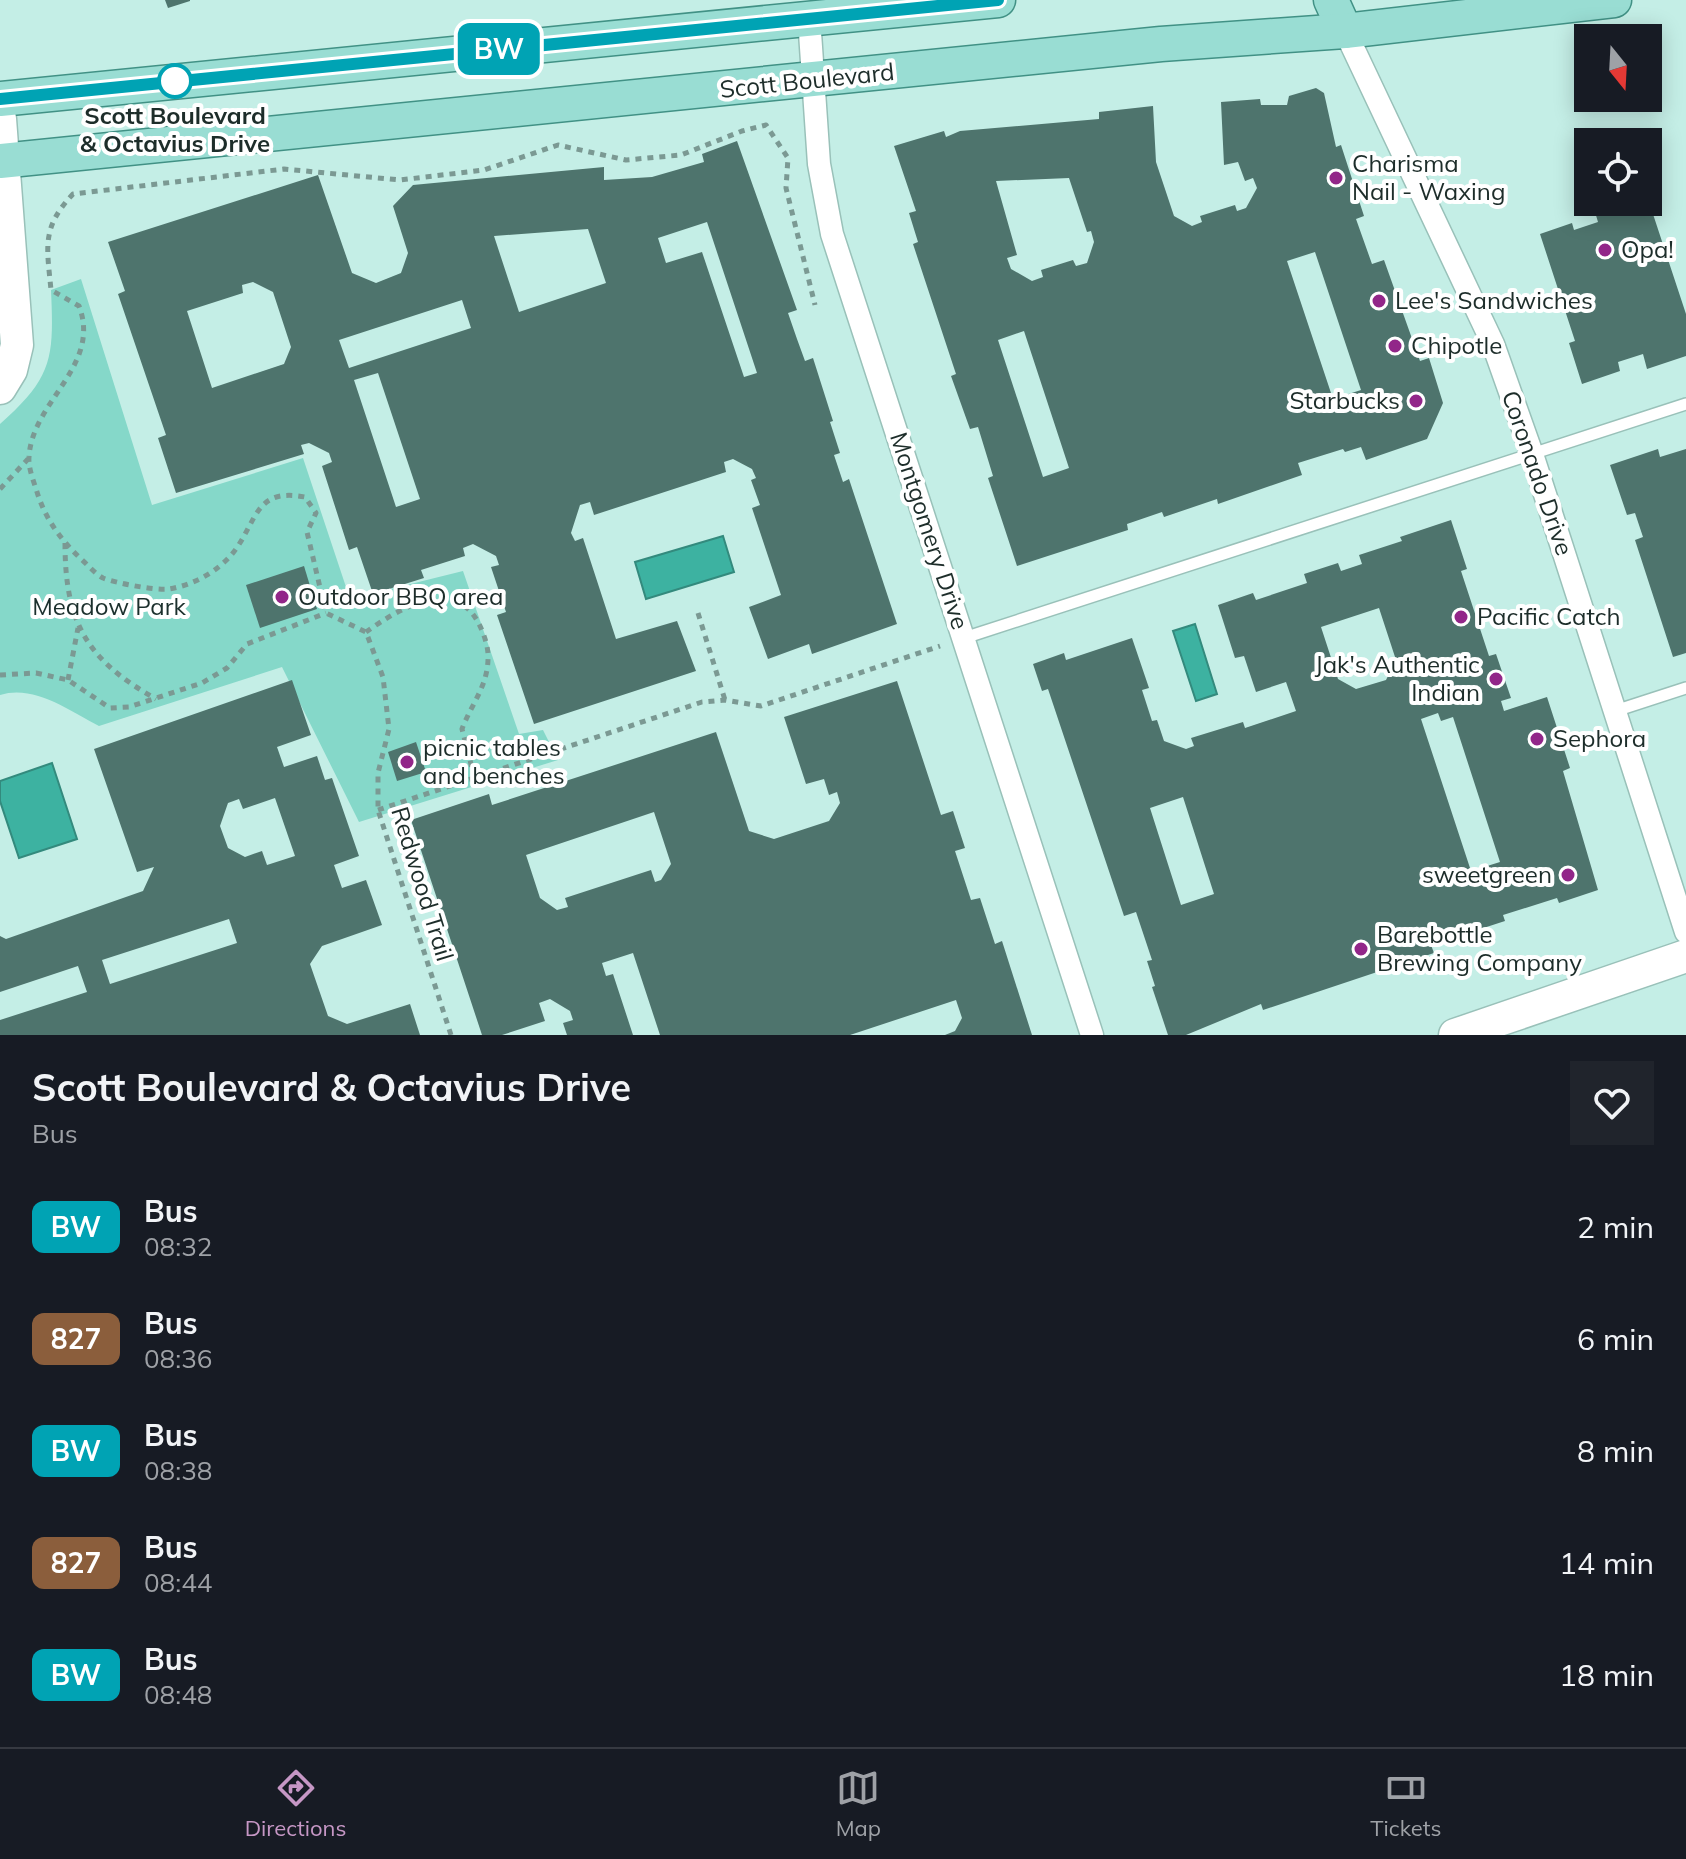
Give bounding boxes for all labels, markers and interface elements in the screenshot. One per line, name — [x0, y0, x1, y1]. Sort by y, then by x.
line badge: BW — [463, 23, 535, 75]
north arrow — [1574, 24, 1662, 112]
map controls — [1574, 24, 1662, 216]
text: BW — [474, 31, 524, 66]
street label: Scott Boulevard — [718, 56, 896, 104]
marker: Scott Boulevard & Octavius Drive — [158, 64, 192, 98]
place label: Scott Boulevard & Octavius Drive — [80, 100, 270, 158]
button: locate — [1574, 128, 1662, 216]
place label: Charisma Nail - Waxing — [1352, 148, 1505, 206]
marker: Charisma Nail - Waxing — [1327, 169, 1345, 187]
place label: Opa! — [1621, 234, 1674, 264]
marker: Opa! — [1596, 241, 1614, 259]
place label: Lee's Sandwiches — [1395, 285, 1593, 315]
marker: Lee's Sandwiches — [1370, 292, 1388, 310]
place label: Chipotle — [1411, 330, 1502, 360]
marker: Chipotle — [1386, 337, 1404, 355]
place label: Starbucks — [1289, 385, 1400, 415]
street label: Coronado Drive — [1496, 386, 1580, 559]
marker: Starbucks — [1407, 392, 1425, 410]
street label: Montgomery Drive — [884, 428, 976, 633]
place label: Outdoor BBQ area — [298, 581, 503, 611]
marker: Outdoor BBQ area — [273, 588, 291, 606]
park label: Meadow Park — [32, 591, 186, 621]
place label: Pacific Catch — [1477, 601, 1621, 631]
marker: Pacific Catch — [1452, 608, 1470, 626]
place label: Jak's Authentic Indian — [1315, 649, 1480, 707]
marker: Jak's Authentic Indian — [1487, 670, 1505, 688]
place label: Sephora — [1553, 723, 1646, 753]
marker: Sephora — [1528, 730, 1546, 748]
place label: picnic tables and benches — [423, 732, 565, 790]
marker: picnic tables and benches — [398, 753, 416, 771]
street label: Redwood Trail — [385, 803, 461, 964]
place label: sweetgreen — [1422, 859, 1552, 889]
marker: sweetgreen — [1559, 866, 1577, 884]
place label: Barebottle Brewing Company — [1377, 919, 1582, 977]
marker: Barebottle Brewing Company — [1352, 940, 1370, 958]
button: heart — [1570, 1061, 1654, 1145]
text: Scott Boulevard & Octavius Drive — [32, 1063, 631, 1111]
text: Bus — [32, 1117, 78, 1150]
text: Bus — [144, 1192, 198, 1230]
text: 2 min — [1577, 1208, 1654, 1246]
text: BW — [51, 1209, 101, 1244]
text: 08:32 — [144, 1230, 212, 1263]
text: Bus — [144, 1304, 198, 1342]
text: 6 min — [1577, 1320, 1654, 1358]
text: 827 — [51, 1321, 101, 1356]
text: 08:36 — [144, 1342, 212, 1375]
text: Bus — [144, 1416, 198, 1454]
text: 8 min — [1577, 1432, 1654, 1470]
text: BW — [51, 1433, 101, 1468]
text: 08:38 — [144, 1454, 212, 1487]
text: Bus — [144, 1528, 198, 1566]
text: 14 min — [1559, 1544, 1654, 1582]
text: 827 — [51, 1545, 101, 1580]
text: 08:44 — [144, 1566, 212, 1599]
text: Bus — [144, 1640, 198, 1678]
text: 18 min — [1559, 1656, 1654, 1694]
text: BW — [51, 1657, 101, 1692]
text: 08:48 — [144, 1678, 212, 1711]
tab: Directions — [245, 1766, 346, 1842]
tab: Map — [836, 1766, 881, 1842]
tab: Tickets — [1370, 1766, 1441, 1842]

